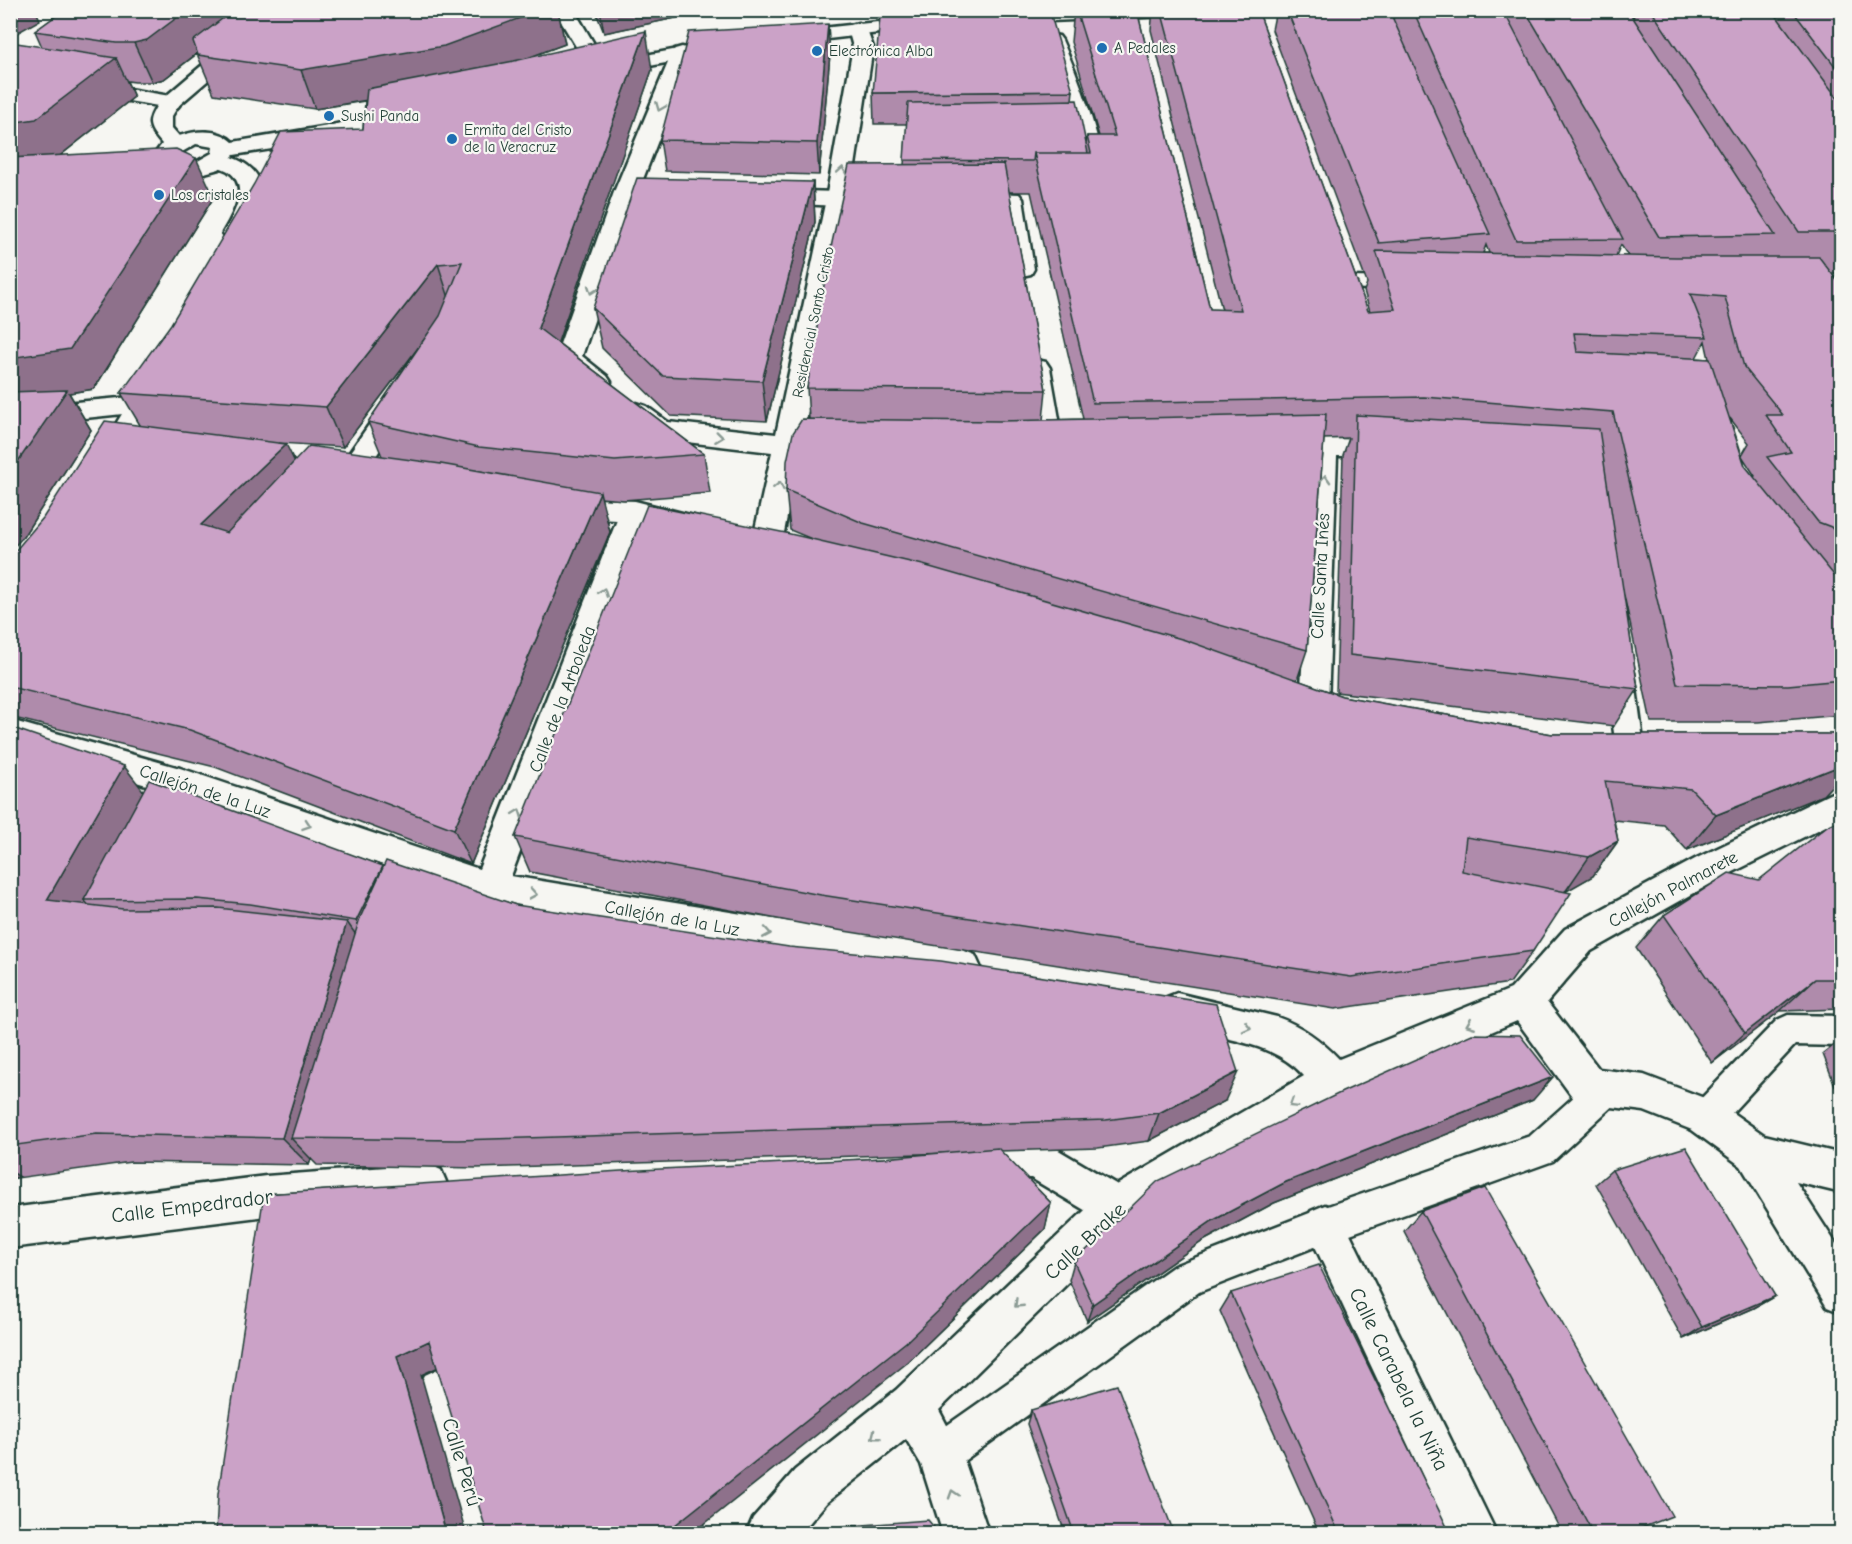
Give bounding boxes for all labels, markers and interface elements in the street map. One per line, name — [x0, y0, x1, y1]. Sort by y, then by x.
place label: A Pedales — [1114, 39, 1176, 57]
marker: A Pedales — [1095, 41, 1109, 55]
place label: Electrónica Alba — [829, 42, 933, 60]
marker: Electrónica Alba — [810, 44, 824, 58]
one-way arrow — [655, 101, 667, 112]
place label: Sushi Panda — [341, 107, 419, 125]
marker: Sushi Panda — [322, 109, 336, 123]
place label: Ermita del Cristo de la Veracruz — [464, 121, 572, 156]
marker: Ermita del Cristo de la Veracruz — [445, 132, 459, 146]
one-way arrow — [835, 167, 848, 177]
place label: Los cristales — [171, 186, 249, 204]
marker: Los cristales — [152, 188, 166, 202]
street label: Residencial Santo Cristo — [788, 245, 838, 399]
one-way arrow — [587, 284, 599, 295]
one-way arrow — [714, 430, 723, 443]
one-way arrow — [1318, 474, 1331, 483]
one-way arrow — [772, 481, 785, 491]
street label: Calle Santa Inés — [1307, 513, 1334, 639]
one-way arrow — [596, 587, 609, 598]
street label: Calle de la Arboleda — [525, 623, 600, 776]
street label: Callejón de la Luz — [137, 760, 273, 823]
one-way arrow — [510, 808, 523, 818]
one-way arrow — [301, 817, 312, 830]
street label: Callejón Palmarete — [1605, 847, 1741, 932]
one-way arrow — [528, 887, 538, 900]
street label: Callejón de la Luz — [603, 896, 741, 941]
one-way arrow — [762, 927, 771, 939]
one-way arrow — [1465, 1017, 1476, 1029]
one-way arrow — [1241, 1019, 1251, 1032]
one-way arrow — [1289, 1097, 1299, 1109]
street label: Calle Empedrador — [110, 1184, 275, 1228]
street label: Calle Brake — [1039, 1197, 1131, 1285]
street label: Calle Carabela la Niña — [1344, 1284, 1454, 1474]
one-way arrow — [1015, 1296, 1026, 1307]
street label: Calle Perú — [437, 1415, 487, 1509]
one-way arrow — [871, 1428, 882, 1439]
one-way arrow — [947, 1489, 960, 1500]

